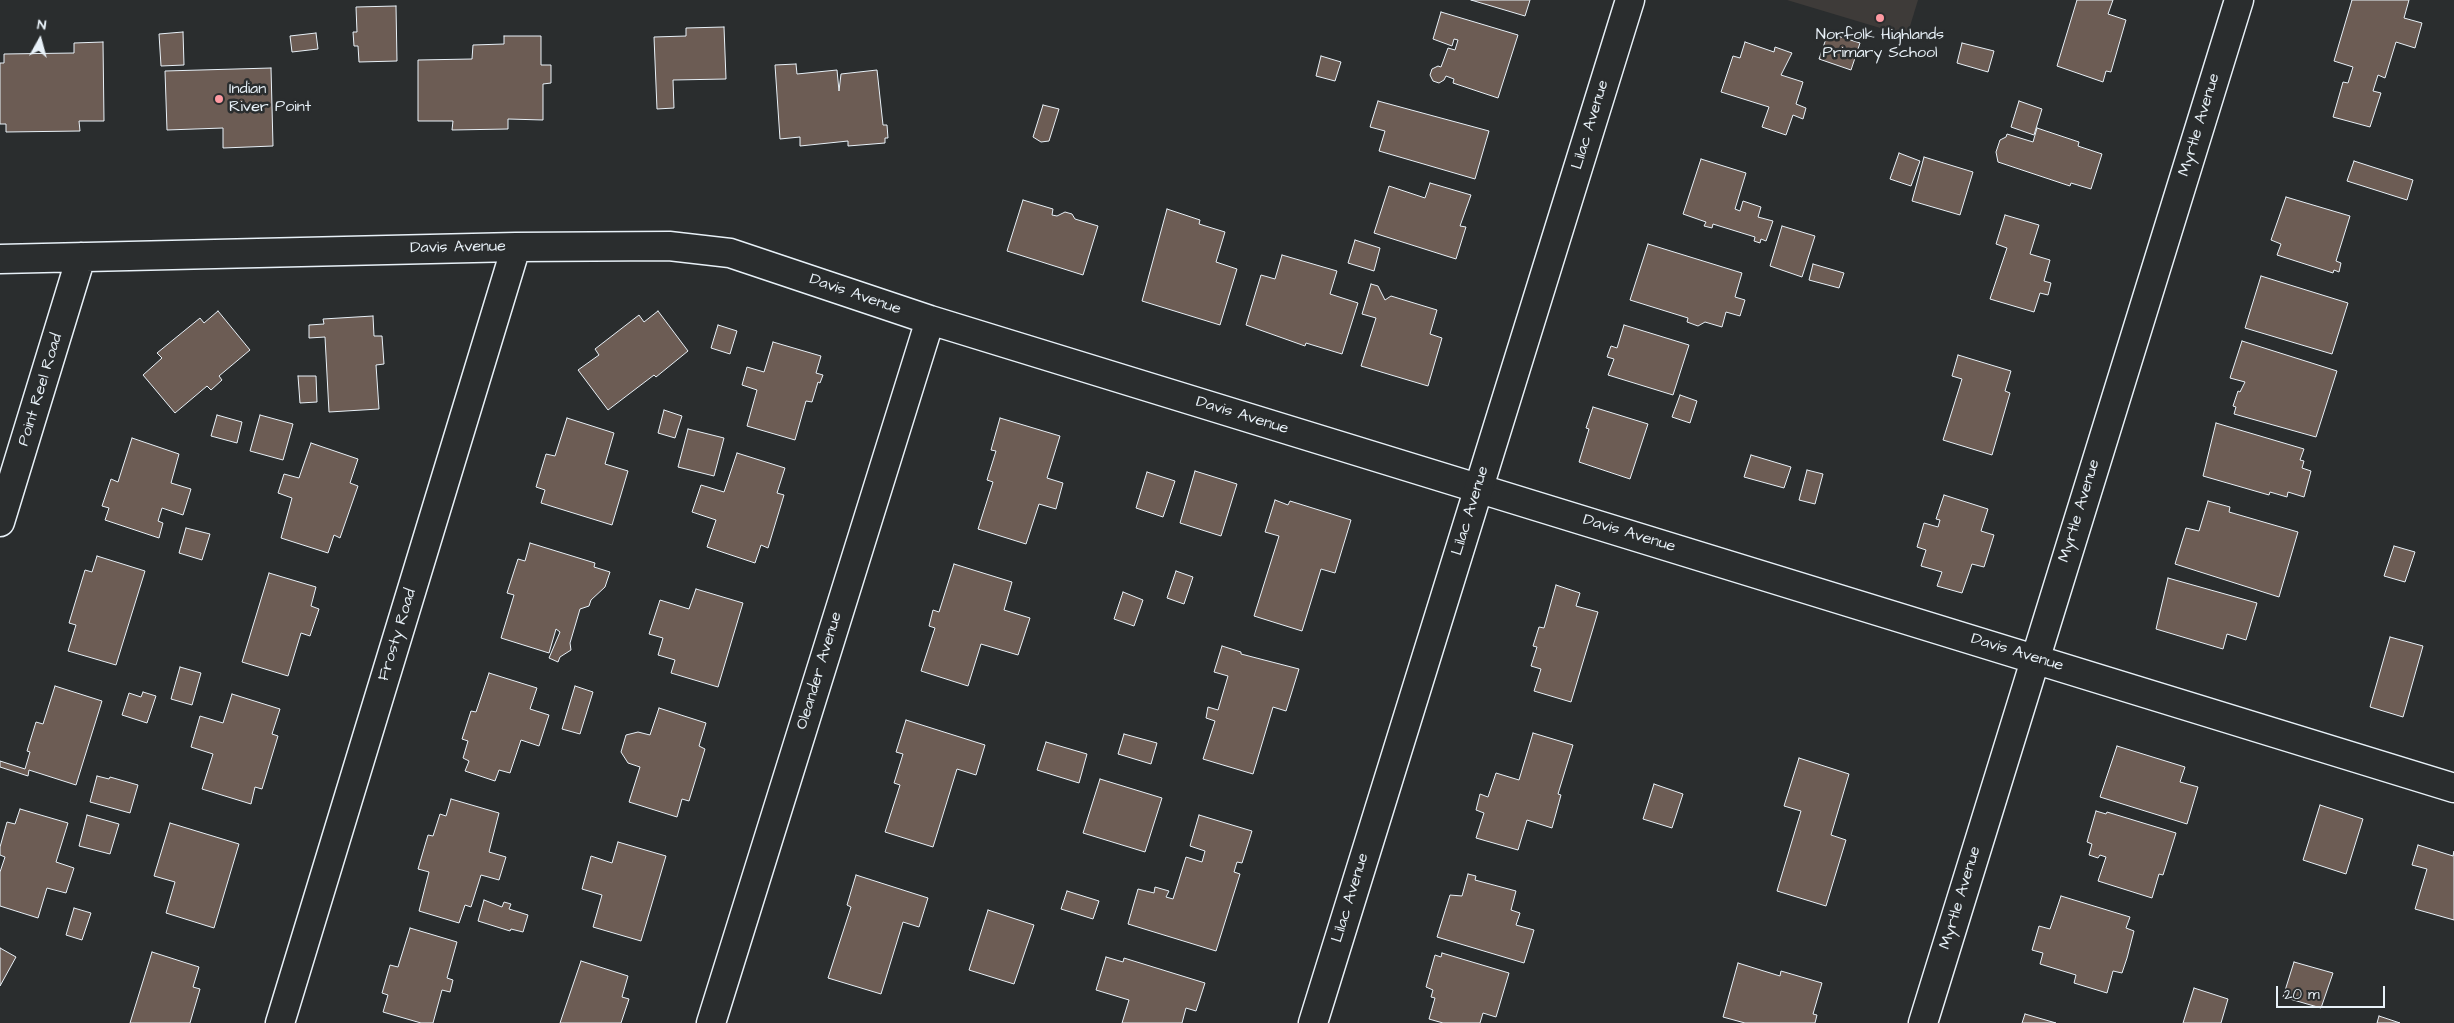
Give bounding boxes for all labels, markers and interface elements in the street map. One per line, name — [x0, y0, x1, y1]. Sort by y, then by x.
marker: Norfolk Highlands Primary School — [1874, 12, 1886, 24]
north arrow — [15, 15, 65, 65]
text: N — [36, 15, 47, 36]
place label: Norfolk Highlands Primary School — [1816, 26, 1944, 64]
street label: Myrtle Avenue — [2175, 71, 2225, 179]
street label: Lilac Avenue — [1568, 78, 1614, 172]
place label: Indian River Point — [229, 80, 311, 118]
marker: Indian River Point — [213, 93, 225, 105]
street label: Davis Avenue — [410, 238, 506, 258]
street label: Davis Avenue — [807, 270, 903, 320]
street label: Point Reel Road — [15, 331, 67, 449]
street label: Davis Avenue — [1193, 393, 1291, 439]
street label: Myrtle Avenue — [2055, 457, 2105, 565]
street label: Lilac Avenue — [1448, 464, 1494, 558]
street label: Davis Avenue — [1580, 511, 1678, 557]
street label: Frosty Road — [375, 587, 421, 683]
street label: Oleander Avenue — [793, 610, 847, 732]
street label: Davis Avenue — [1968, 630, 2066, 676]
street label: Myrtle Avenue — [1936, 844, 1986, 952]
street label: Lilac Avenue — [1328, 851, 1374, 945]
scale bar — [2279, 976, 2388, 1008]
text: 20 m — [2284, 984, 2320, 1005]

